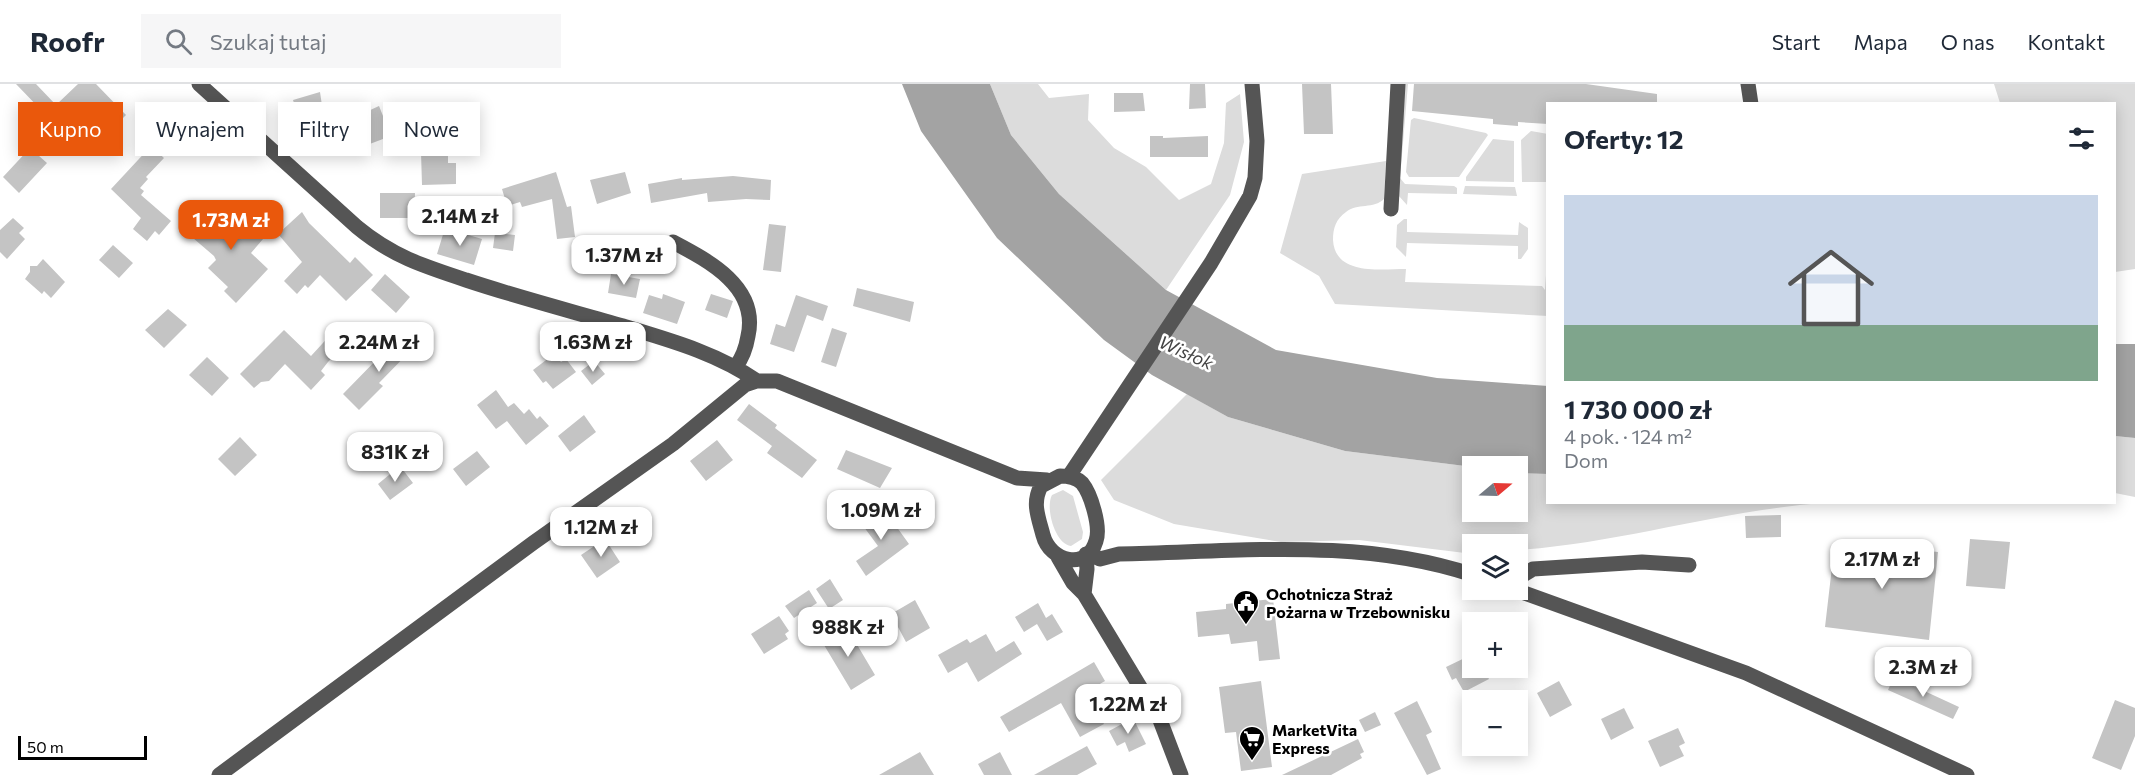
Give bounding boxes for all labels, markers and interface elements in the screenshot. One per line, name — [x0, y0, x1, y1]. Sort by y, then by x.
search box — [141, 14, 561, 68]
text: Roofr — [30, 24, 105, 58]
icon: search — [162, 25, 195, 58]
text: Szukaj tutaj — [210, 28, 327, 55]
text: Start — [1772, 29, 1820, 54]
text: Mapa — [1853, 29, 1908, 54]
text: O nas — [1941, 29, 1994, 54]
text: Kontakt — [2027, 29, 2105, 54]
chip: Kupno — [18, 102, 123, 156]
chip: Wynajem — [135, 102, 266, 156]
chip: Filtry — [278, 102, 371, 156]
chip: Nowe — [383, 102, 480, 156]
icon: filters — [2065, 122, 2098, 155]
text: Oferty: 12 — [1564, 123, 1683, 154]
pin: 2.14M zł — [398, 196, 522, 247]
pin: 1.73M zł — [169, 200, 293, 251]
text: 2.14M zł — [421, 203, 499, 227]
text: 1.73M zł — [192, 207, 270, 231]
icon: home — [1777, 234, 1885, 342]
pin: 1.37M zł — [562, 235, 686, 286]
text: 1.37M zł — [585, 242, 663, 266]
pin: 2.24M zł — [317, 322, 441, 373]
pin: 1.63M zł — [531, 322, 655, 373]
text: 2.24M zł — [339, 329, 419, 353]
text: 1.63M zł — [554, 329, 632, 353]
water label: Wisłok — [1156, 330, 1218, 374]
text: 1 730 000 zł — [1564, 393, 1712, 424]
text: 4 pok. · 124 m² — [1564, 424, 1692, 448]
pin: 831K zł — [340, 432, 450, 483]
text: 831K zł — [361, 439, 429, 463]
text: Dom — [1564, 448, 1608, 472]
north arrow — [1462, 456, 1528, 522]
map controls — [1462, 456, 1528, 756]
pin: 1.09M zł — [819, 490, 943, 541]
text: 1.09M zł — [841, 497, 921, 521]
pin: 1.12M zł — [539, 507, 663, 558]
text: 1.12M zł — [564, 514, 638, 538]
button: layers — [1462, 534, 1528, 600]
pin: 2.17M zł — [1820, 539, 1944, 590]
text: 2.17M zł — [1844, 546, 1920, 570]
place label: Ochotnicza Straż Pożarna w Trzebownisku — [1266, 584, 1450, 621]
public building icon: Ochotnicza Straż Pożarna w Trzebownisku — [1231, 588, 1261, 626]
pin: 988K zł — [793, 607, 903, 658]
button: + — [1462, 612, 1528, 678]
text: 988K zł — [812, 614, 884, 638]
pin: 2.3M zł — [1868, 647, 1978, 698]
text: 2.3M zł — [1889, 654, 1957, 678]
pin: 1.22M zł — [1066, 684, 1190, 735]
button: − — [1462, 690, 1528, 756]
text: 1.22M zł — [1089, 691, 1167, 715]
place label: MarketVita Express — [1272, 720, 1357, 757]
supermarket icon: MarketVita Express — [1237, 724, 1267, 762]
scale bar — [18, 733, 147, 760]
text: 50 m — [27, 737, 64, 756]

